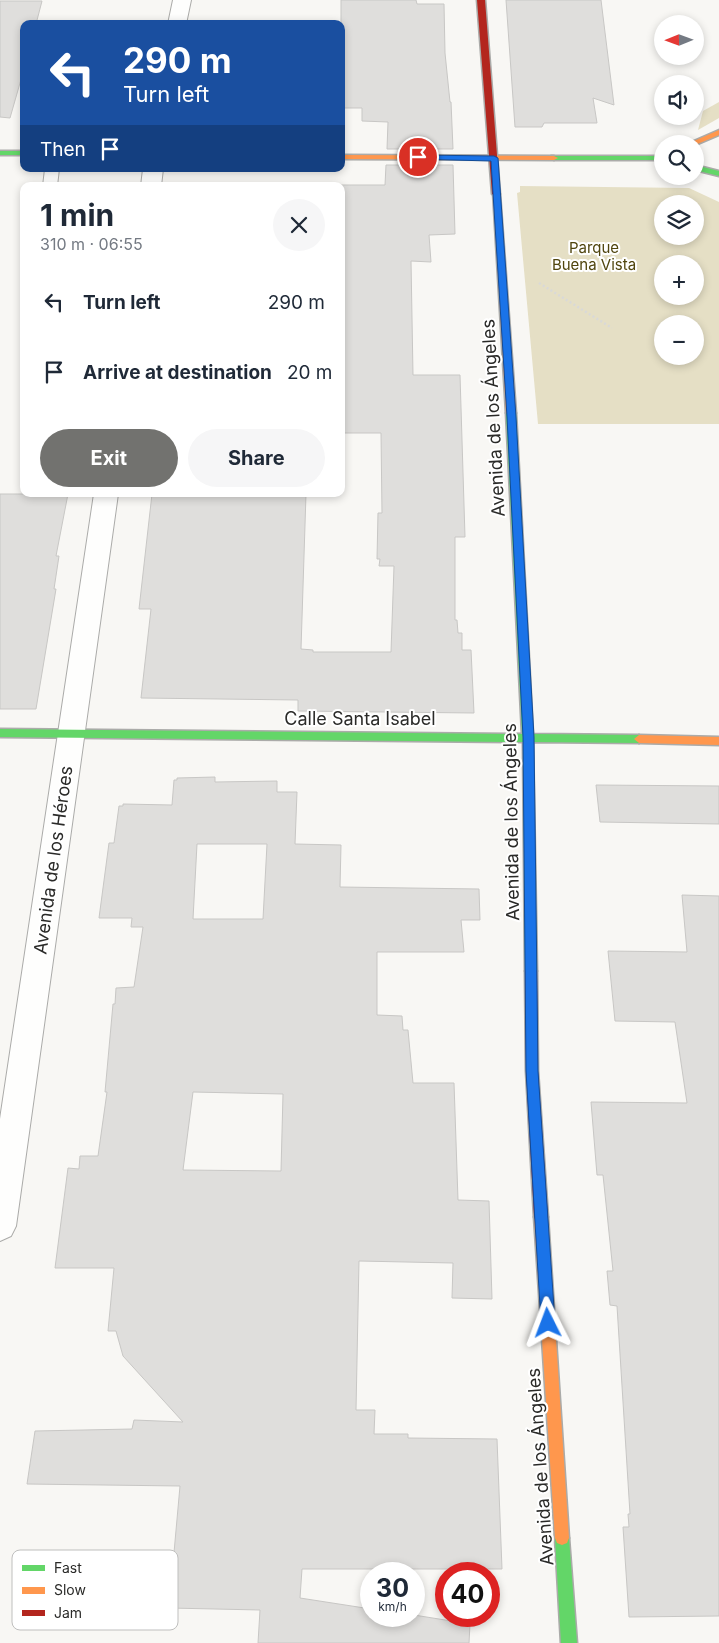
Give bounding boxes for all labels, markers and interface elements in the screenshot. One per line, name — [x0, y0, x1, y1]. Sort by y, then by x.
north arrow — [654, 15, 704, 65]
map controls — [654, 15, 704, 365]
text: 290 m — [123, 39, 232, 81]
icon: left — [40, 40, 105, 105]
button: sound — [654, 75, 704, 125]
text: Turn left — [123, 81, 209, 107]
icon: arrive — [96, 135, 124, 163]
button: search — [654, 135, 704, 185]
pin — [397, 136, 439, 178]
text: Then — [40, 138, 86, 161]
icon: arrive — [404, 143, 432, 171]
button: layers — [654, 195, 704, 245]
text: 1 min — [40, 197, 114, 233]
button: close — [273, 199, 325, 251]
text: 310 m · 06:55 — [40, 234, 143, 254]
park label: Parque Buena Vista — [552, 238, 636, 274]
button: + — [654, 255, 704, 305]
icon: left — [40, 288, 68, 316]
text: Turn left — [83, 291, 161, 314]
text: 290 m — [268, 291, 325, 314]
button: − — [654, 315, 704, 365]
street label: Avenida de los Ángeles — [476, 319, 509, 517]
icon: arrive — [40, 358, 68, 386]
text: Arrive at destination — [83, 361, 272, 384]
text: 20 m — [287, 361, 333, 384]
button: Exit — [40, 429, 178, 487]
button: Share — [188, 429, 325, 487]
street label: Calle Santa Isabel — [284, 708, 436, 729]
street label: Avenida de los Ángeles — [498, 723, 523, 921]
street label: Avenida de los Héroes — [29, 764, 77, 956]
position arrow — [521, 1296, 573, 1348]
street label: Avenida de los Ángeles — [522, 1368, 557, 1567]
legend — [12, 1550, 178, 1630]
text: Fast — [54, 1559, 82, 1576]
speed limit sign: 40 — [435, 1562, 500, 1627]
text: 30 — [376, 1573, 409, 1603]
text: Slow — [54, 1581, 86, 1598]
text: km/h — [378, 1599, 407, 1614]
text: Jam — [54, 1604, 82, 1621]

